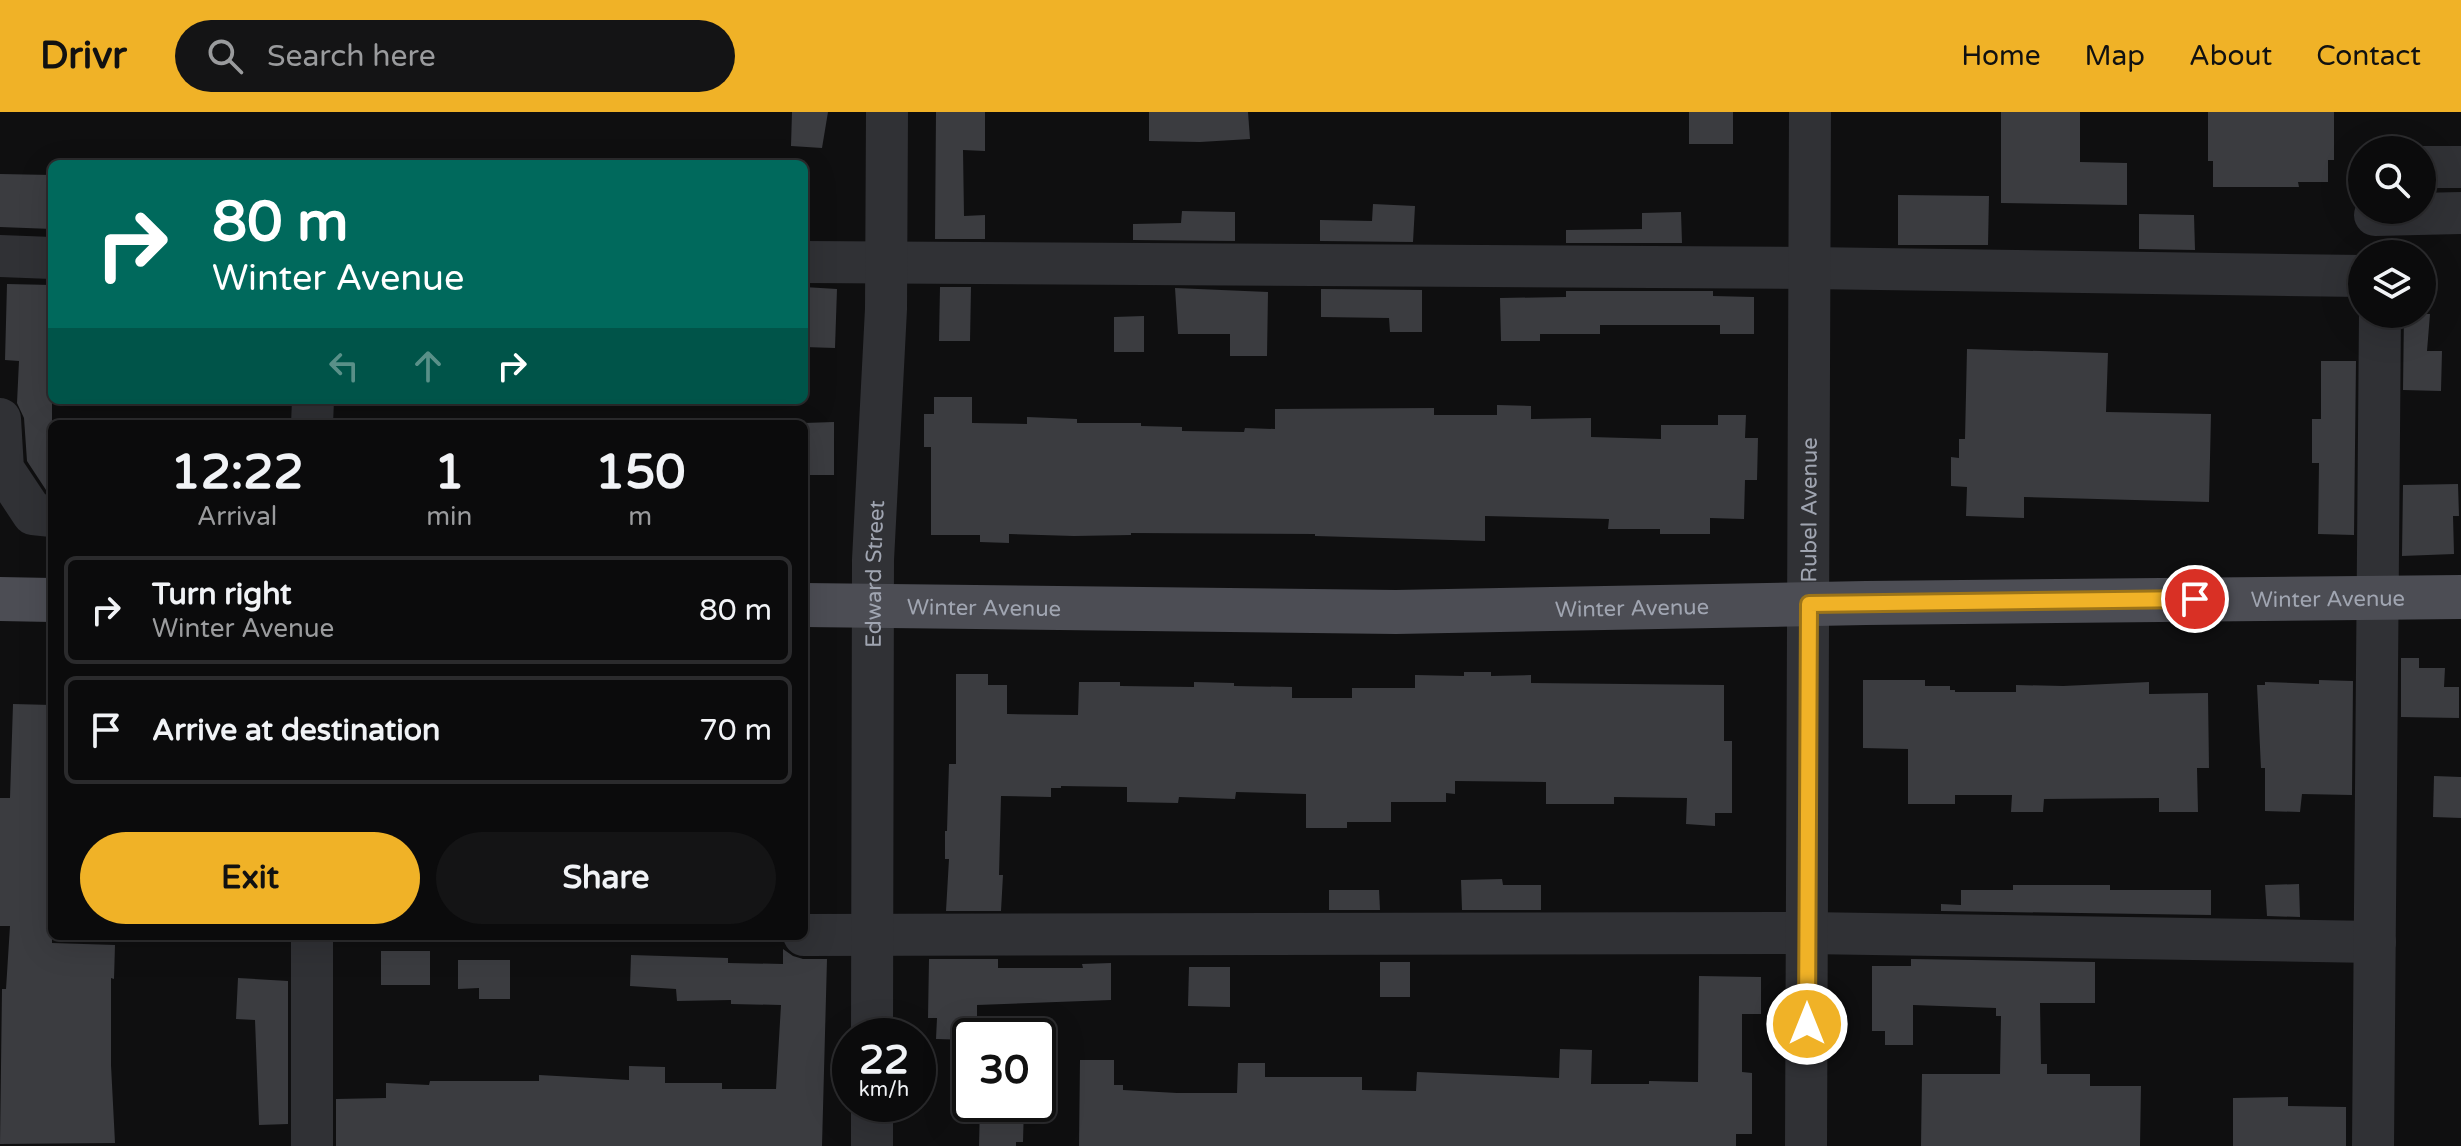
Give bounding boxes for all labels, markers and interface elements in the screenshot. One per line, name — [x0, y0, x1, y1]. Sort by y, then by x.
search box — [175, 20, 735, 92]
text: Drivr — [40, 33, 127, 79]
icon: search — [203, 34, 247, 78]
text: Search here — [267, 38, 436, 75]
text: Home — [1961, 39, 2041, 73]
text: Map — [2085, 39, 2145, 73]
text: About — [2189, 39, 2272, 73]
text: Contact — [2316, 39, 2421, 73]
map controls — [2348, 136, 2436, 328]
button: search — [2348, 136, 2436, 224]
text: 80 m — [212, 189, 348, 256]
icon: right — [80, 192, 184, 296]
button: layers — [2348, 240, 2436, 328]
text: Winter Avenue — [212, 257, 464, 300]
icon: left — [322, 344, 366, 388]
icon: ahead — [406, 344, 450, 388]
icon: right — [490, 344, 534, 388]
street label: Rubel Avenue — [1796, 437, 1823, 583]
text: 12:22 — [171, 444, 304, 502]
text: 1 — [434, 444, 464, 502]
text: 150 — [595, 444, 685, 502]
street label: Edward Street — [861, 499, 890, 648]
text: Arrival — [197, 501, 277, 532]
text: min — [426, 501, 472, 532]
text: m — [628, 501, 652, 532]
pin — [2161, 565, 2229, 633]
text: Turn right — [152, 576, 292, 613]
icon: arrive — [2173, 577, 2217, 621]
street label: Winter Avenue — [2251, 586, 2405, 613]
icon: right — [84, 588, 128, 632]
text: 80 m — [699, 592, 772, 629]
street label: Winter Avenue — [907, 594, 1061, 622]
street label: Winter Avenue — [1555, 594, 1709, 623]
text: Winter Avenue — [152, 613, 334, 644]
icon: arrive — [84, 708, 128, 752]
text: Arrive at destination — [152, 712, 440, 749]
text: 70 m — [699, 712, 772, 749]
button: Exit — [80, 832, 420, 924]
button: Share — [436, 832, 776, 924]
position arrow — [1765, 982, 1849, 1066]
speed limit sign: 30 — [952, 1018, 1056, 1122]
text: 22 — [859, 1036, 909, 1084]
text: km/h — [859, 1078, 909, 1102]

